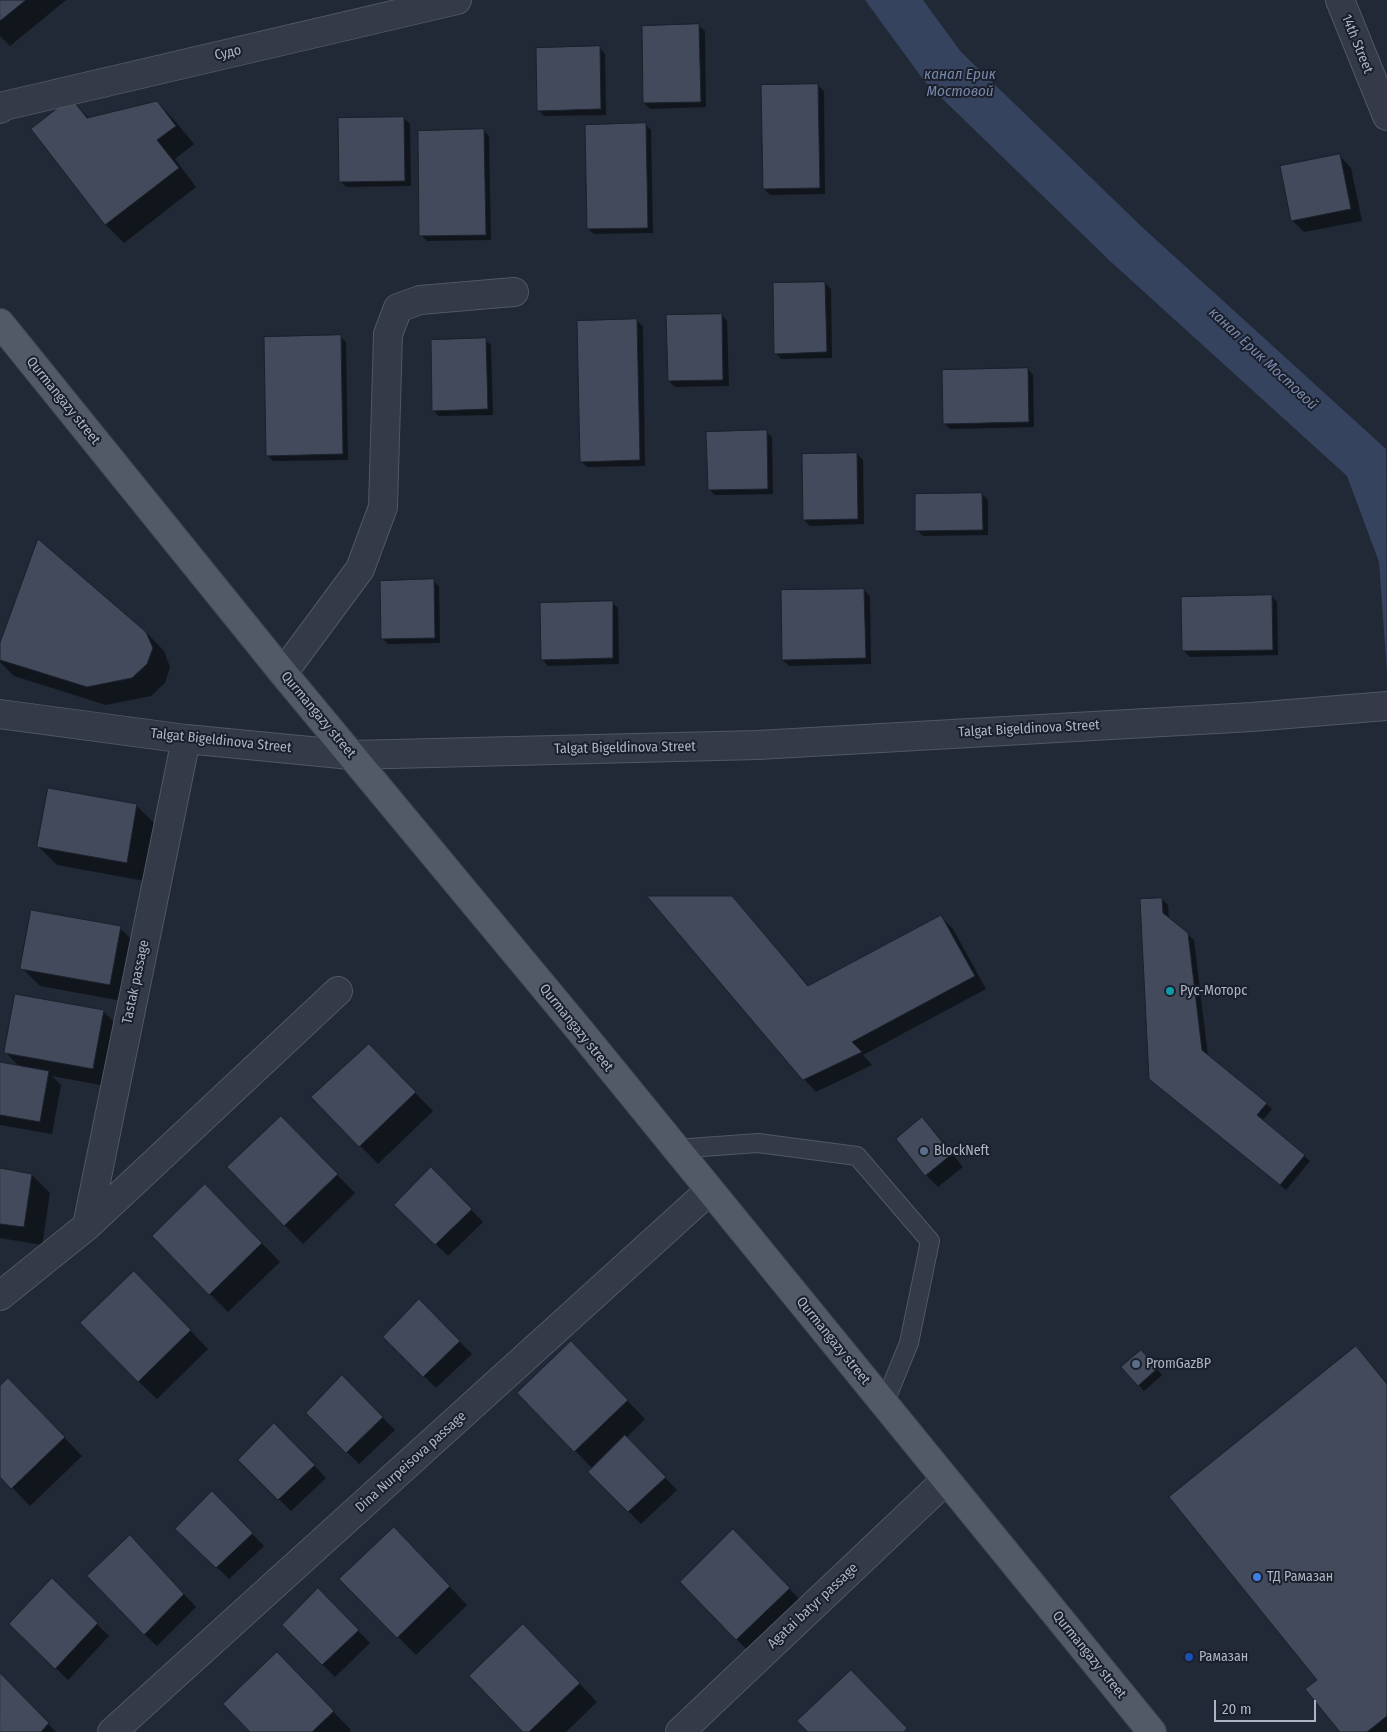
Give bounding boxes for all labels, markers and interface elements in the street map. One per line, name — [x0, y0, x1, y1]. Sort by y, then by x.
street label: 14th Street — [1338, 12, 1376, 76]
street label: Судо — [213, 42, 243, 64]
water label: канал Ерик Мостовой — [924, 66, 996, 101]
water label: канал Ерик Мостовой — [1205, 304, 1321, 414]
street label: Qurmangazy street — [23, 354, 103, 448]
street label: Qurmangazy street — [277, 668, 359, 762]
street label: Talgat Bigeldinova Street — [958, 717, 1100, 741]
street label: Talgat Bigeldinova Street — [150, 725, 292, 757]
street label: Talgat Bigeldinova Street — [554, 738, 696, 758]
street label: Tastak passage — [119, 938, 153, 1026]
street label: Qurmangazy street — [536, 981, 616, 1075]
place label: Рус-Моторс — [1180, 983, 1247, 999]
marker: Рус-Моторс — [1164, 985, 1176, 997]
place label: BlockNeft — [934, 1143, 989, 1159]
marker: BlockNeft — [918, 1145, 930, 1157]
street label: Qurmangazy street — [793, 1294, 873, 1388]
place label: PromGazBP — [1146, 1356, 1211, 1372]
marker: PromGazBP — [1130, 1358, 1142, 1370]
street label: Dina Nurpeisova passage — [352, 1408, 470, 1516]
street label: Agatai batyr passage — [764, 1560, 862, 1652]
place label: ТД Рамазан — [1267, 1569, 1333, 1585]
marker: ТД Рамазан — [1251, 1571, 1263, 1583]
street label: Qurmangazy street — [1049, 1608, 1129, 1702]
place label: Рамазан — [1199, 1649, 1248, 1665]
marker: Рамазан — [1183, 1651, 1195, 1663]
scale bar — [1217, 1690, 1320, 1722]
text: 20 m — [1222, 1700, 1252, 1718]

